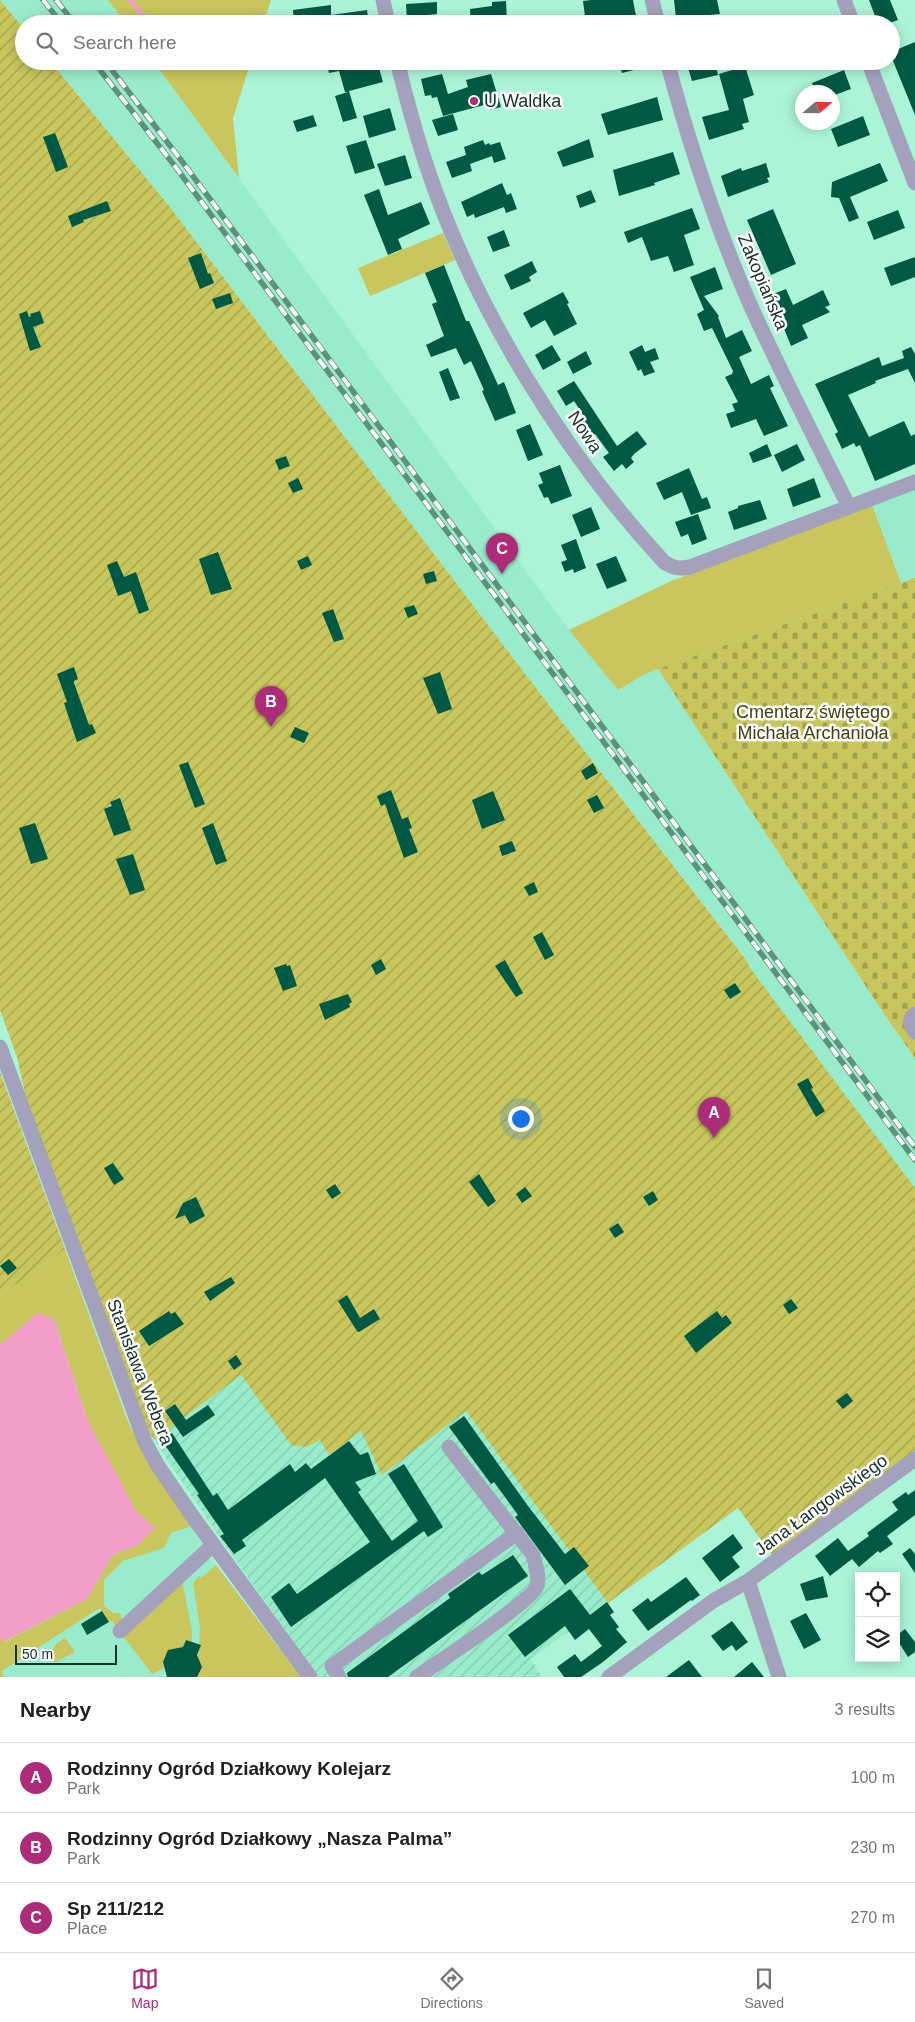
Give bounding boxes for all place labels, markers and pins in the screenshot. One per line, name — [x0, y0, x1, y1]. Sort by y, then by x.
place label: U Waldka — [484, 91, 562, 111]
marker: U Waldka — [468, 95, 480, 107]
pin: C — [486, 533, 518, 574]
pin: B — [255, 686, 287, 727]
pin: A — [698, 1097, 730, 1138]

